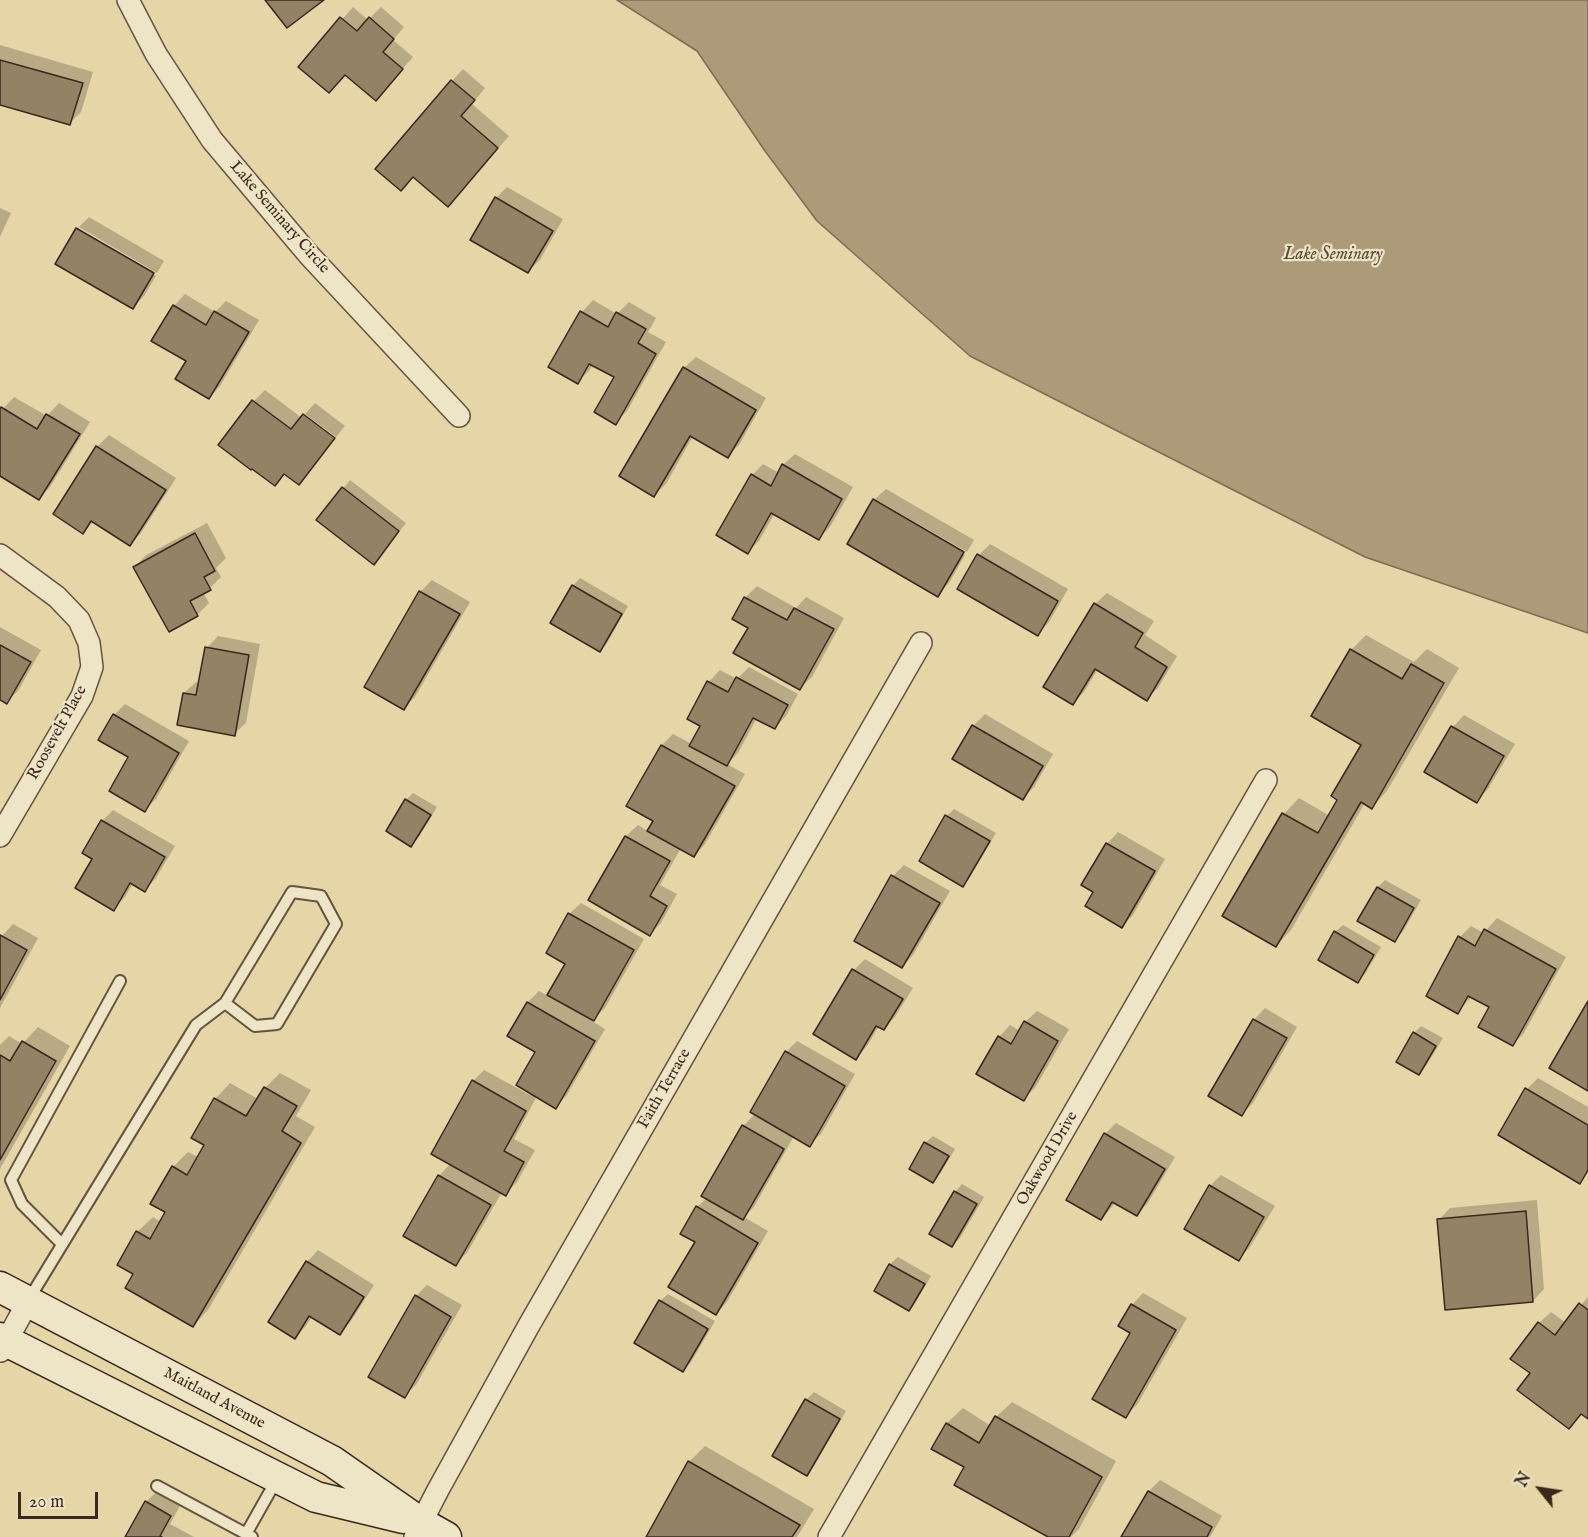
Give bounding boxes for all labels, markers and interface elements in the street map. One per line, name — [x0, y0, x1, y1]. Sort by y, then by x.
street label: Lake Seminary Circle — [225, 158, 333, 278]
water label: Lake Seminary — [1284, 244, 1382, 266]
street label: Roosevelt Place — [24, 683, 92, 783]
street label: Faith Terrace — [634, 1046, 696, 1132]
street label: Oakwood Drive — [1013, 1108, 1083, 1210]
street label: Maitland Avenue — [160, 1364, 268, 1434]
north arrow — [1510, 1459, 1570, 1519]
text: N — [1512, 1469, 1537, 1491]
scale bar — [21, 1480, 100, 1518]
text: 20 m — [29, 1491, 64, 1514]

